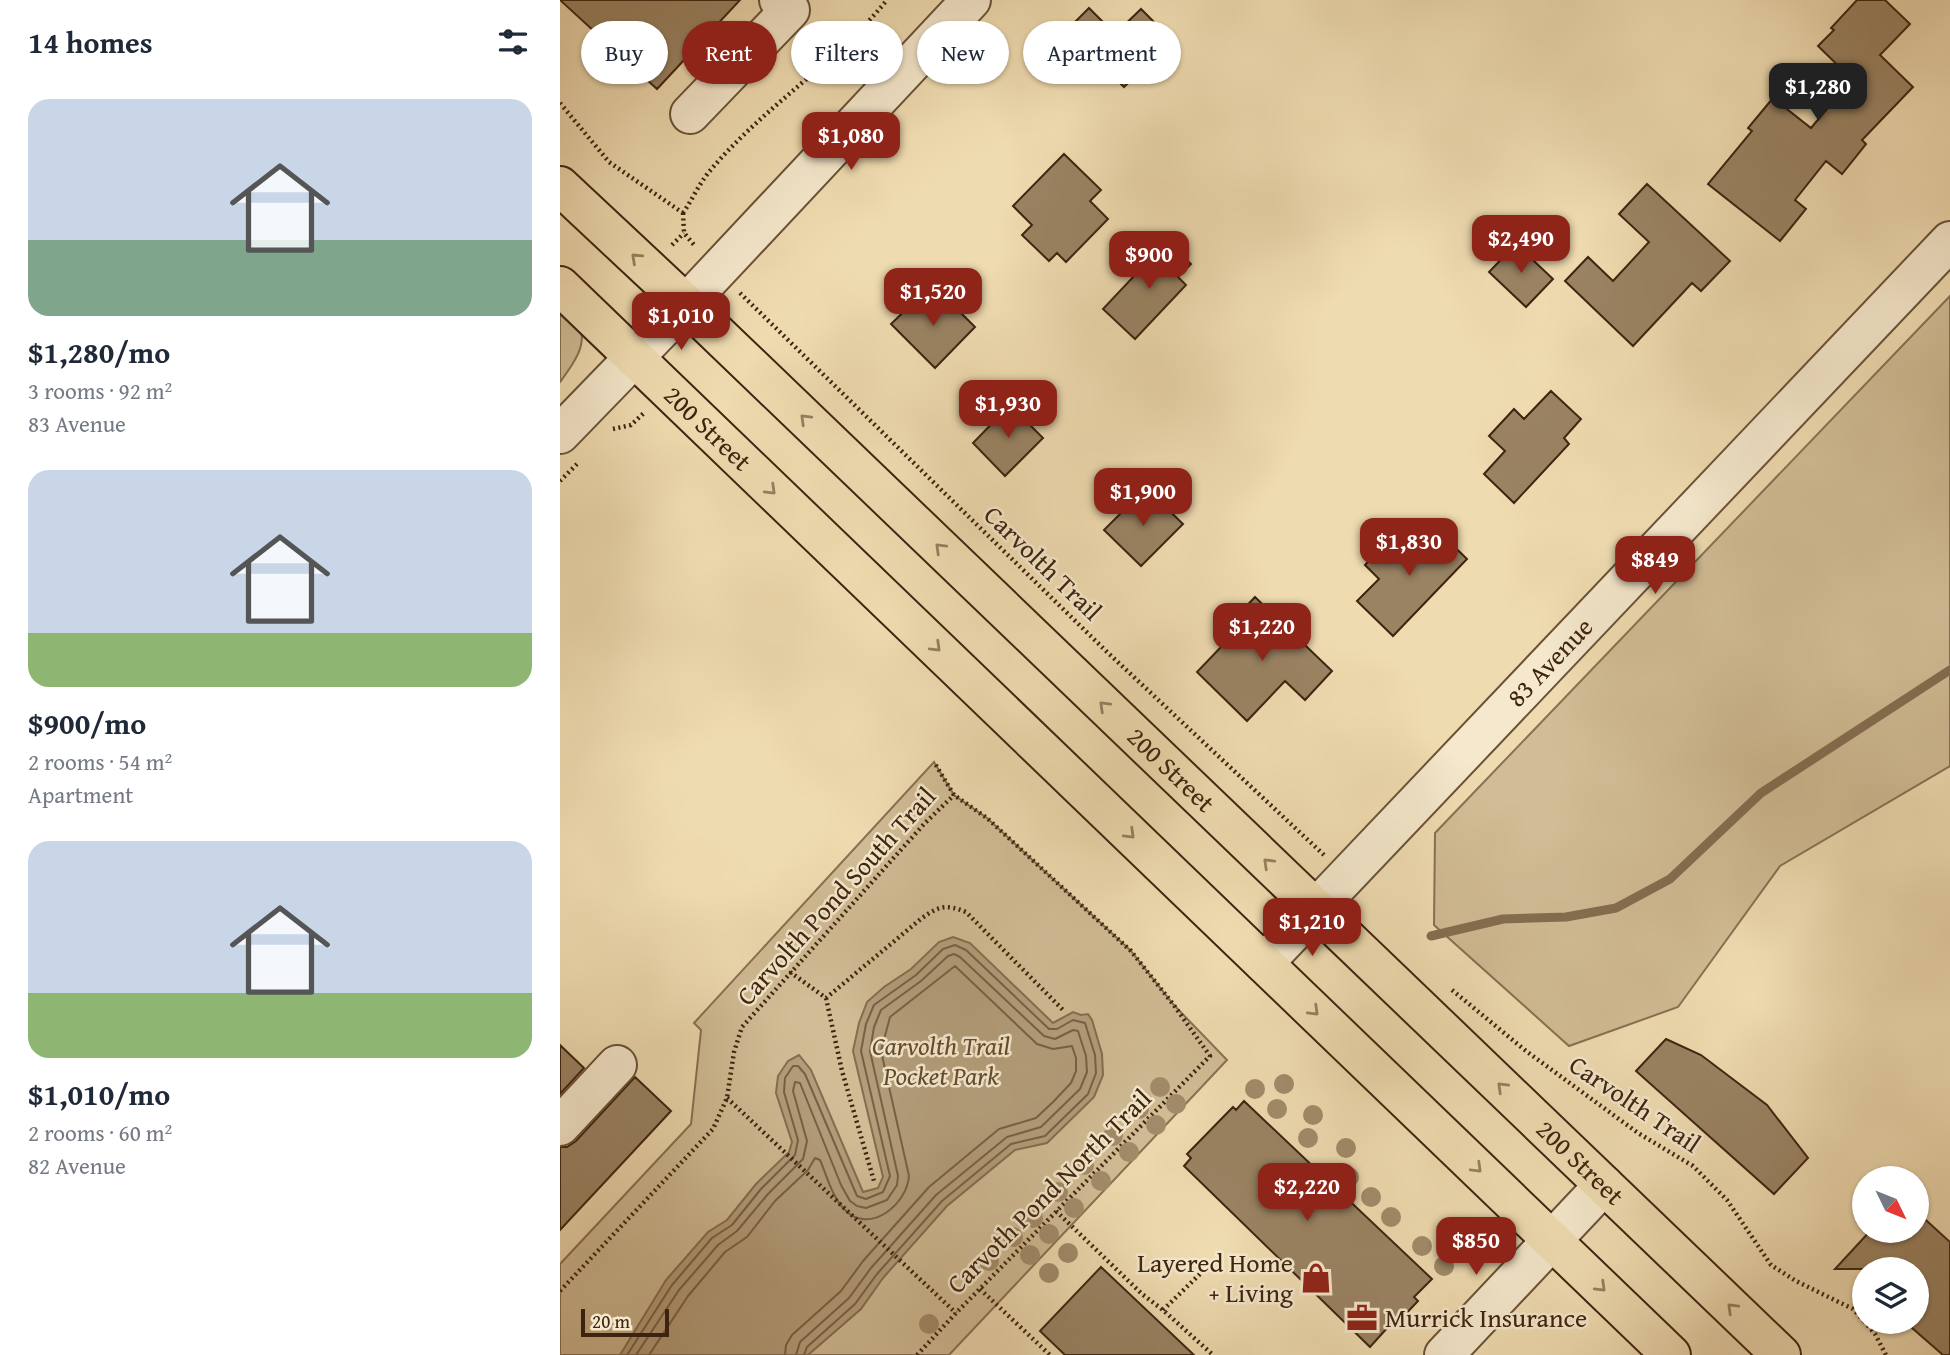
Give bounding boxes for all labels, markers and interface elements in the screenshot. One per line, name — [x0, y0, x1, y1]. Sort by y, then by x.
text: 14 homes — [28, 20, 153, 64]
chip: Buy — [581, 21, 668, 84]
chip: Rent — [682, 21, 777, 84]
chip: Filters — [791, 21, 903, 84]
chip: New — [917, 21, 1009, 84]
chip: Apartment — [1023, 21, 1181, 84]
icon: filters — [494, 23, 532, 61]
pin: $1,280 — [1761, 64, 1875, 123]
text: $1,280 — [1785, 69, 1851, 102]
pin: $1,080 — [794, 113, 908, 172]
text: $1,080 — [818, 118, 884, 151]
icon: home — [217, 145, 343, 271]
pin: $2,490 — [1464, 216, 1578, 275]
text: $2,490 — [1488, 221, 1554, 254]
pin: $900 — [1108, 232, 1190, 291]
text: $900 — [1125, 237, 1173, 270]
one-way arrow — [631, 254, 644, 266]
pin: $1,520 — [876, 268, 990, 328]
text: $1,520 — [900, 274, 966, 307]
pin: $1,010 — [624, 292, 738, 352]
text: $1,010 — [648, 298, 714, 331]
text: $1,280/mo — [28, 330, 170, 374]
text: 3 rooms · 92 m² — [28, 374, 172, 407]
street label: 200 Street — [655, 376, 761, 480]
pin: $1,930 — [951, 380, 1065, 440]
text: $1,930 — [975, 386, 1041, 419]
text: 83 Avenue — [28, 407, 126, 440]
one-way arrow — [800, 414, 813, 427]
pin: $1,900 — [1086, 468, 1200, 528]
text: $1,900 — [1110, 474, 1176, 507]
one-way arrow — [763, 481, 776, 494]
street label: Carvolth Trail — [975, 496, 1111, 629]
icon: home — [217, 516, 343, 642]
pin: $1,830 — [1352, 518, 1466, 578]
text: $1,830 — [1376, 524, 1442, 557]
pin: $849 — [1614, 536, 1696, 596]
text: $849 — [1631, 542, 1679, 575]
one-way arrow — [935, 544, 948, 556]
pin: $1,220 — [1205, 604, 1319, 663]
street label: 83 Avenue — [1497, 608, 1602, 715]
text: $1,220 — [1229, 609, 1295, 642]
one-way arrow — [927, 639, 940, 652]
text: $900/mo — [28, 701, 146, 745]
one-way arrow — [1099, 701, 1112, 714]
street label: 200 Street — [1119, 717, 1224, 821]
text: 2 rooms · 54 m² — [28, 745, 172, 778]
text: Apartment — [28, 778, 133, 811]
street label: Carvolth Pond South Trail — [727, 778, 945, 1014]
one-way arrow — [1122, 825, 1135, 838]
one-way arrow — [1263, 859, 1276, 872]
icon: home — [217, 887, 343, 1013]
pin: $1,210 — [1255, 898, 1369, 958]
text: $1,210 — [1279, 904, 1345, 937]
one-way arrow — [1305, 1002, 1318, 1015]
park label: Carvolth Trail Pocket Park — [872, 1026, 1010, 1095]
street label: Carvolth Trail — [1562, 1045, 1709, 1162]
text: $1,010/mo — [28, 1072, 170, 1116]
street label: Carvoth Pond North Trail — [937, 1079, 1160, 1302]
one-way arrow — [1497, 1083, 1510, 1096]
street label: 200 Street — [1528, 1110, 1633, 1214]
text: 2 rooms · 60 m² — [28, 1116, 172, 1149]
text: 82 Avenue — [28, 1149, 126, 1182]
one-way arrow — [1469, 1160, 1482, 1173]
pin: $2,220 — [1250, 1164, 1364, 1223]
north arrow — [1852, 1166, 1928, 1242]
map controls — [1852, 1166, 1929, 1334]
text: $2,220 — [1274, 1169, 1340, 1202]
pin: $850 — [1435, 1218, 1517, 1277]
text: $850 — [1452, 1223, 1500, 1256]
place label: Layered Home + Living — [1137, 1243, 1293, 1312]
button: layers — [1852, 1257, 1929, 1334]
shop icon: Layered Home + Living — [1299, 1261, 1333, 1295]
one-way arrow — [1592, 1279, 1605, 1292]
place label: Murrick Insurance — [1385, 1298, 1587, 1337]
office icon: Murrick Insurance — [1345, 1301, 1379, 1335]
one-way arrow — [1727, 1303, 1740, 1316]
scale bar — [581, 1306, 668, 1338]
text: 20 m — [592, 1307, 630, 1335]

